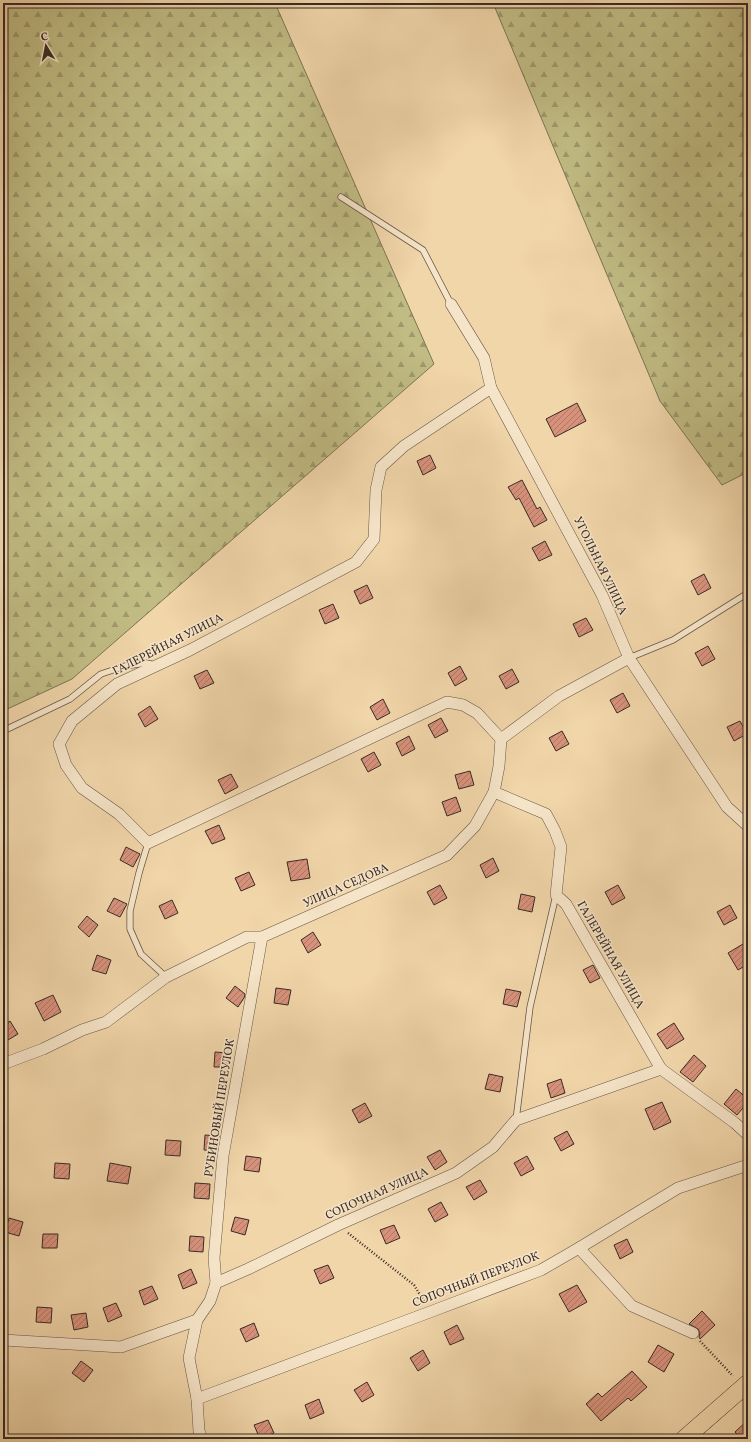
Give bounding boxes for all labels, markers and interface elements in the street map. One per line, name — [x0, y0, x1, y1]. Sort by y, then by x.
north arrow — [26, 26, 66, 66]
text: С — [40, 30, 49, 46]
street label: УГОЛЬНАЯ УЛИЦА — [569, 514, 631, 618]
street label: ГАЛЕРЕЙНАЯ УЛИЦА — [110, 609, 226, 680]
street label: УЛИЦА СЕДОВА — [301, 860, 392, 912]
street label: ГАЛЕРЕЙНАЯ УЛИЦА — [573, 898, 649, 1012]
street label: РУБИНОВЫЙ ПЕРЕУЛОК — [200, 1038, 239, 1178]
street label: СОПОЧНАЯ УЛИЦА — [323, 1164, 432, 1224]
street label: СОПОЧНЫЙ ПЕРЕУЛОК — [410, 1247, 542, 1312]

